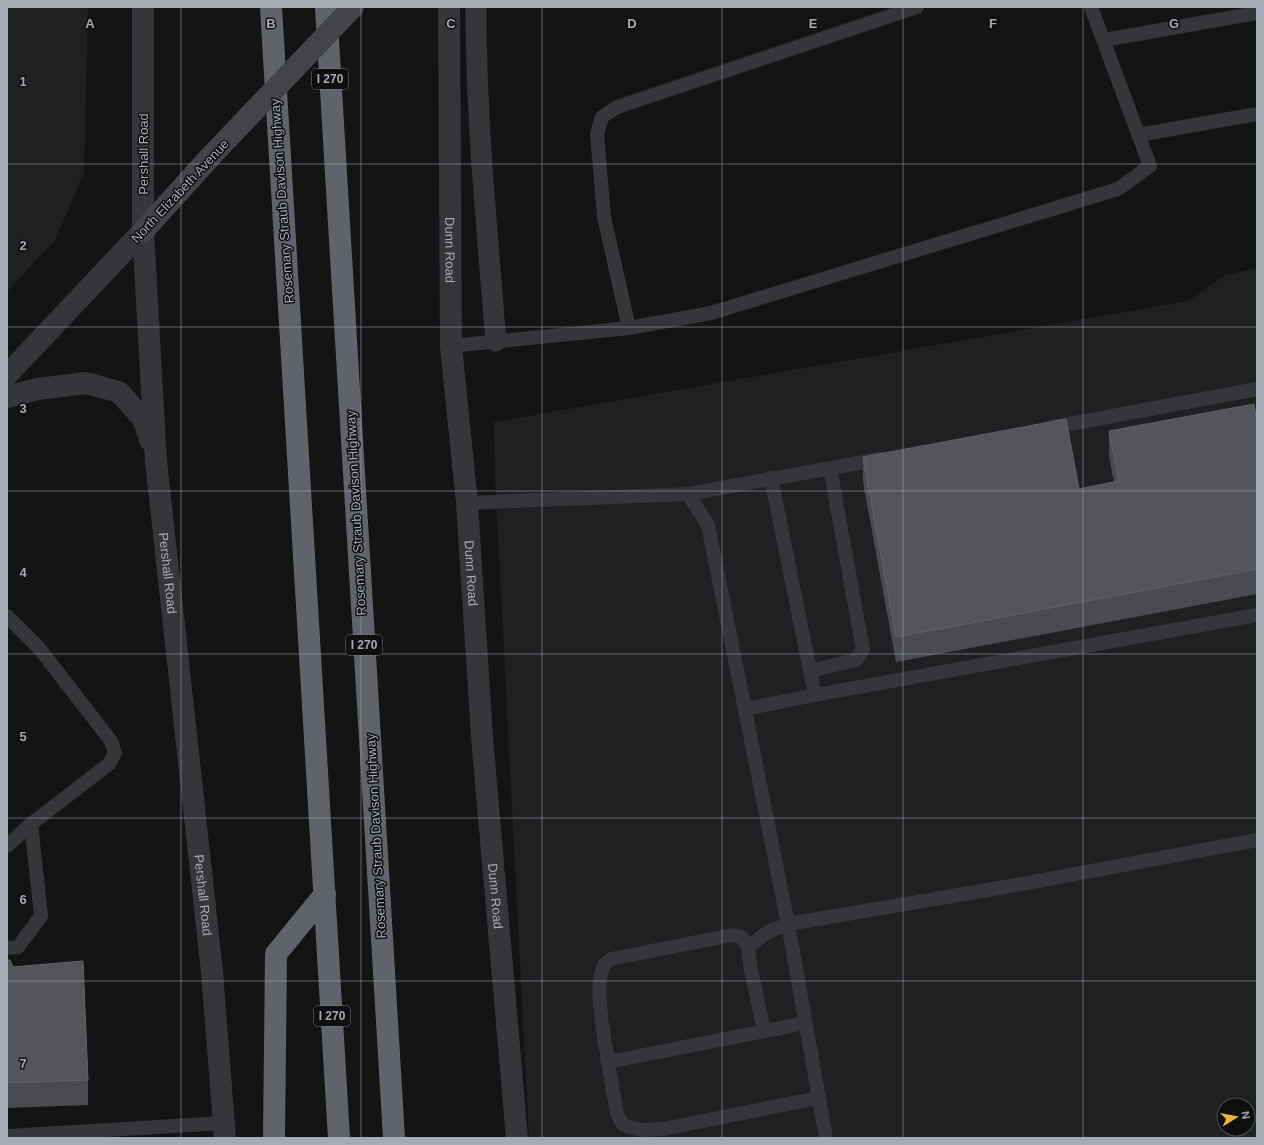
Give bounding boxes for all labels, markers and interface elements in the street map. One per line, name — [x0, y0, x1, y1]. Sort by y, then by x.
text: A — [85, 16, 95, 31]
text: B — [266, 16, 276, 31]
text: C — [446, 16, 456, 31]
text: D — [627, 16, 637, 31]
text: E — [809, 16, 818, 31]
text: F — [989, 16, 997, 31]
text: G — [1169, 16, 1179, 31]
road number: I 270 — [312, 69, 348, 89]
text: 1 — [19, 74, 27, 89]
street label: Rosemary Straub Davison Highway — [267, 98, 297, 304]
street label: Pershall Road — [136, 113, 151, 195]
street label: North Elizabeth Avenue — [128, 136, 232, 246]
street label: Dunn Road — [443, 217, 458, 283]
text: 2 — [19, 238, 27, 253]
text: 3 — [19, 401, 27, 416]
street label: Rosemary Straub Davison Highway — [343, 410, 369, 616]
street label: Pershall Road — [156, 532, 180, 614]
street label: Dunn Road — [462, 540, 481, 606]
text: 4 — [19, 565, 27, 580]
road number: I 270 — [346, 635, 382, 655]
text: 5 — [19, 729, 27, 744]
street label: Rosemary Straub Davison Highway — [363, 733, 389, 939]
street label: Pershall Road — [192, 854, 215, 936]
street label: Dunn Road — [486, 863, 506, 930]
text: 6 — [19, 892, 27, 907]
road number: I 270 — [314, 1006, 350, 1026]
text: 7 — [19, 1056, 27, 1071]
north arrow — [1216, 1097, 1256, 1137]
text: N — [1239, 1110, 1252, 1120]

